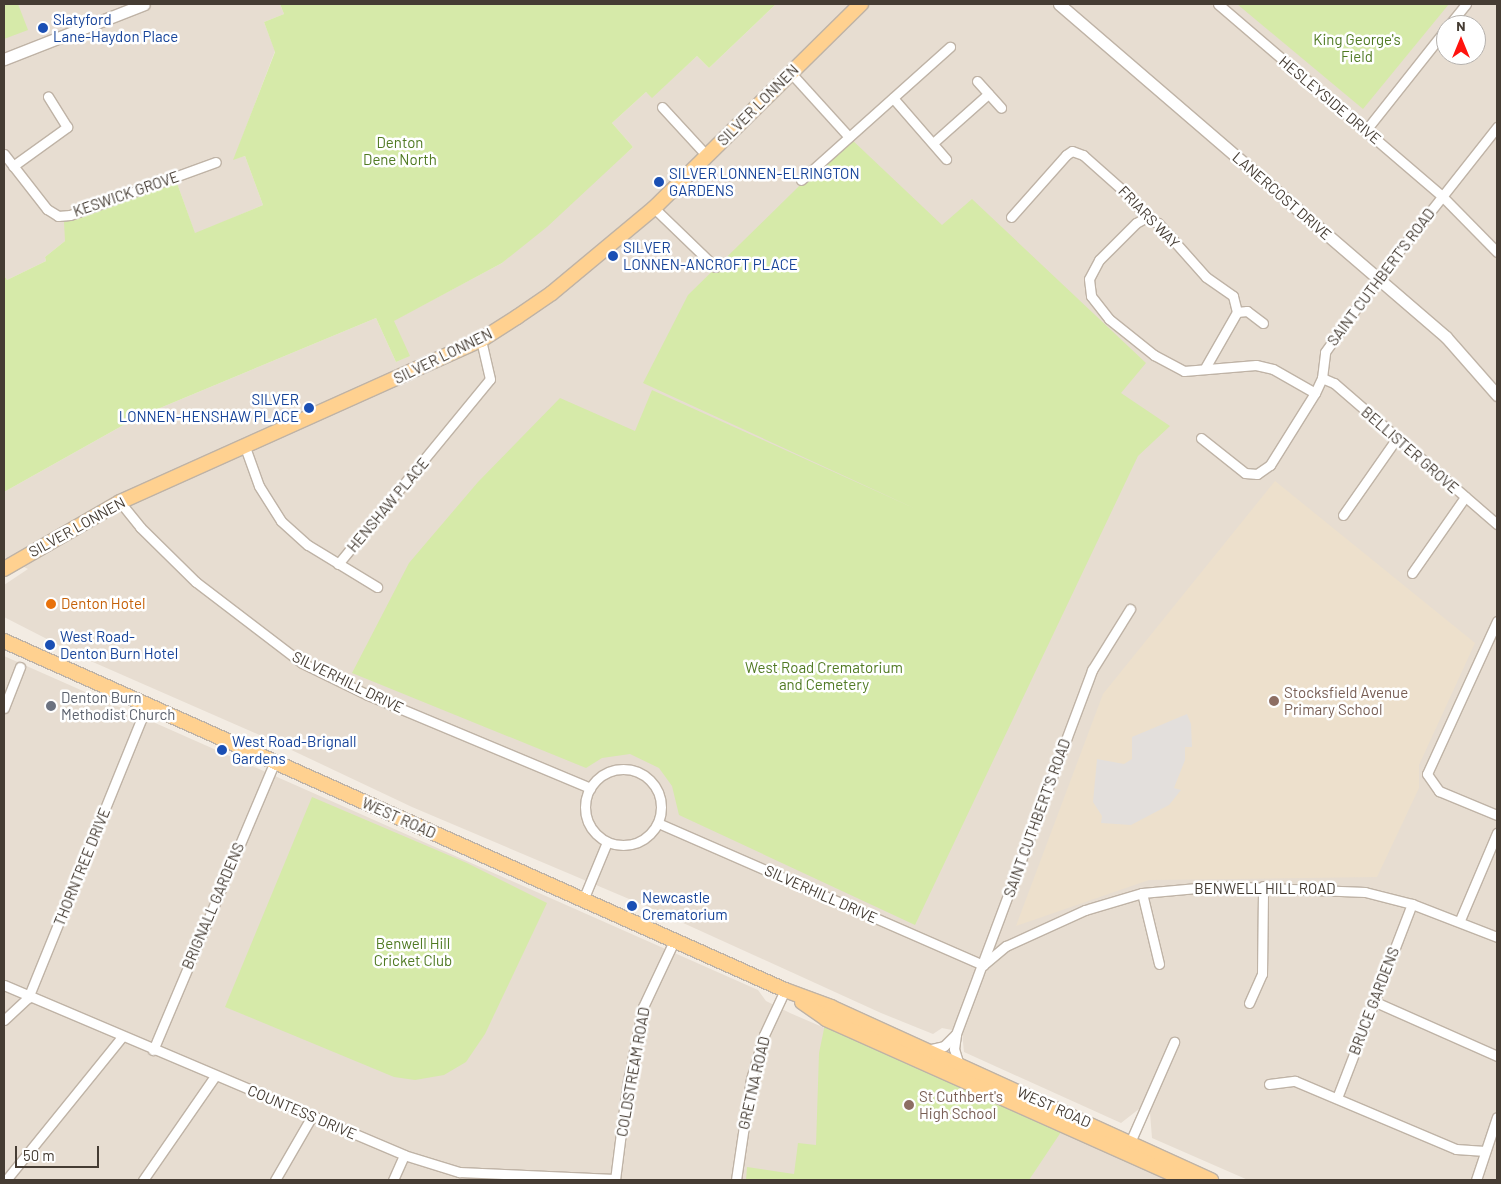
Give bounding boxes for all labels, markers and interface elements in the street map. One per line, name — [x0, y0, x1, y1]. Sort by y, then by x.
place label: Slatyford Lane-Haydon Place — [53, 10, 178, 45]
north arrow — [1436, 15, 1486, 65]
text: N — [1456, 17, 1466, 34]
marker: Slatyford Lane-Haydon Place — [37, 22, 49, 34]
park label: King George's Field — [1313, 30, 1401, 65]
street label: HESLEYSIDE DRIVE — [1275, 52, 1385, 148]
street label: SILVER LONNEN — [714, 61, 802, 149]
park label: Denton Dene North — [363, 133, 437, 168]
street label: LANERCOST DRIVE — [1229, 148, 1335, 244]
place label: SILVER LONNEN-ELRINGTON GARDENS — [669, 164, 860, 199]
street label: KESWICK GROVE — [71, 168, 181, 220]
marker: SILVER LONNEN-ELRINGTON GARDENS — [653, 176, 665, 188]
street label: FRIARS WAY — [1115, 182, 1183, 252]
street label: SAINT CUTHBERT'S ROAD — [1323, 205, 1439, 349]
place label: SILVER LONNEN-ANCROFT PLACE — [623, 238, 798, 273]
marker: SILVER LONNEN-ANCROFT PLACE — [607, 250, 619, 262]
street label: SILVER LONNEN — [391, 324, 495, 388]
place label: SILVER LONNEN-HENSHAW PLACE — [119, 390, 299, 425]
marker: SILVER LONNEN-HENSHAW PLACE — [303, 402, 315, 414]
street label: BELLISTER GROVE — [1358, 403, 1462, 497]
street label: HENSHAW PLACE — [343, 454, 433, 556]
street label: SILVER LONNEN — [26, 493, 128, 561]
place label: Denton Hotel — [61, 595, 145, 613]
marker: Denton Hotel — [45, 598, 57, 610]
place label: West Road- Denton Burn Hotel — [60, 627, 178, 662]
marker: West Road- Denton Burn Hotel — [44, 639, 56, 651]
street label: SILVERHILL DRIVE — [290, 647, 406, 717]
park label: West Road Crematorium and Cemetery — [745, 658, 903, 693]
place label: Stocksfield Avenue Primary School — [1284, 683, 1408, 718]
place label: Denton Burn Methodist Church — [61, 688, 175, 723]
marker: Stocksfield Avenue Primary School — [1268, 695, 1280, 707]
marker: Denton Burn Methodist Church — [45, 700, 57, 712]
place label: West Road-Brignall Gardens — [232, 732, 356, 767]
street label: SAINT CUTHBERT'S ROAD — [1000, 736, 1074, 900]
marker: West Road-Brignall Gardens — [216, 744, 228, 756]
street label: WEST ROAD — [359, 794, 439, 842]
street label: THORNTREE DRIVE — [50, 805, 114, 929]
street label: BRIGNALL GARDENS — [178, 840, 248, 972]
street label: SILVERHILL DRIVE — [762, 861, 880, 927]
street label: BENWELL HILL ROAD — [1194, 880, 1336, 898]
place label: Newcastle Crematorium — [642, 888, 728, 923]
marker: Newcastle Crematorium — [626, 900, 638, 912]
park label: Benwell Hill Cricket Club — [374, 934, 452, 969]
street label: BRUCE GARDENS — [1345, 945, 1403, 1057]
street label: COLDSTREAM ROAD — [613, 1006, 653, 1138]
street label: GRETNA ROAD — [735, 1035, 773, 1131]
street label: COUNTESS DRIVE — [245, 1081, 359, 1143]
street label: WEST ROAD — [1014, 1083, 1094, 1131]
place label: St Cuthbert's High School — [919, 1087, 1003, 1122]
marker: St Cuthbert's High School — [903, 1099, 915, 1111]
scale bar — [18, 1136, 101, 1168]
text: 50 m — [23, 1146, 55, 1164]

